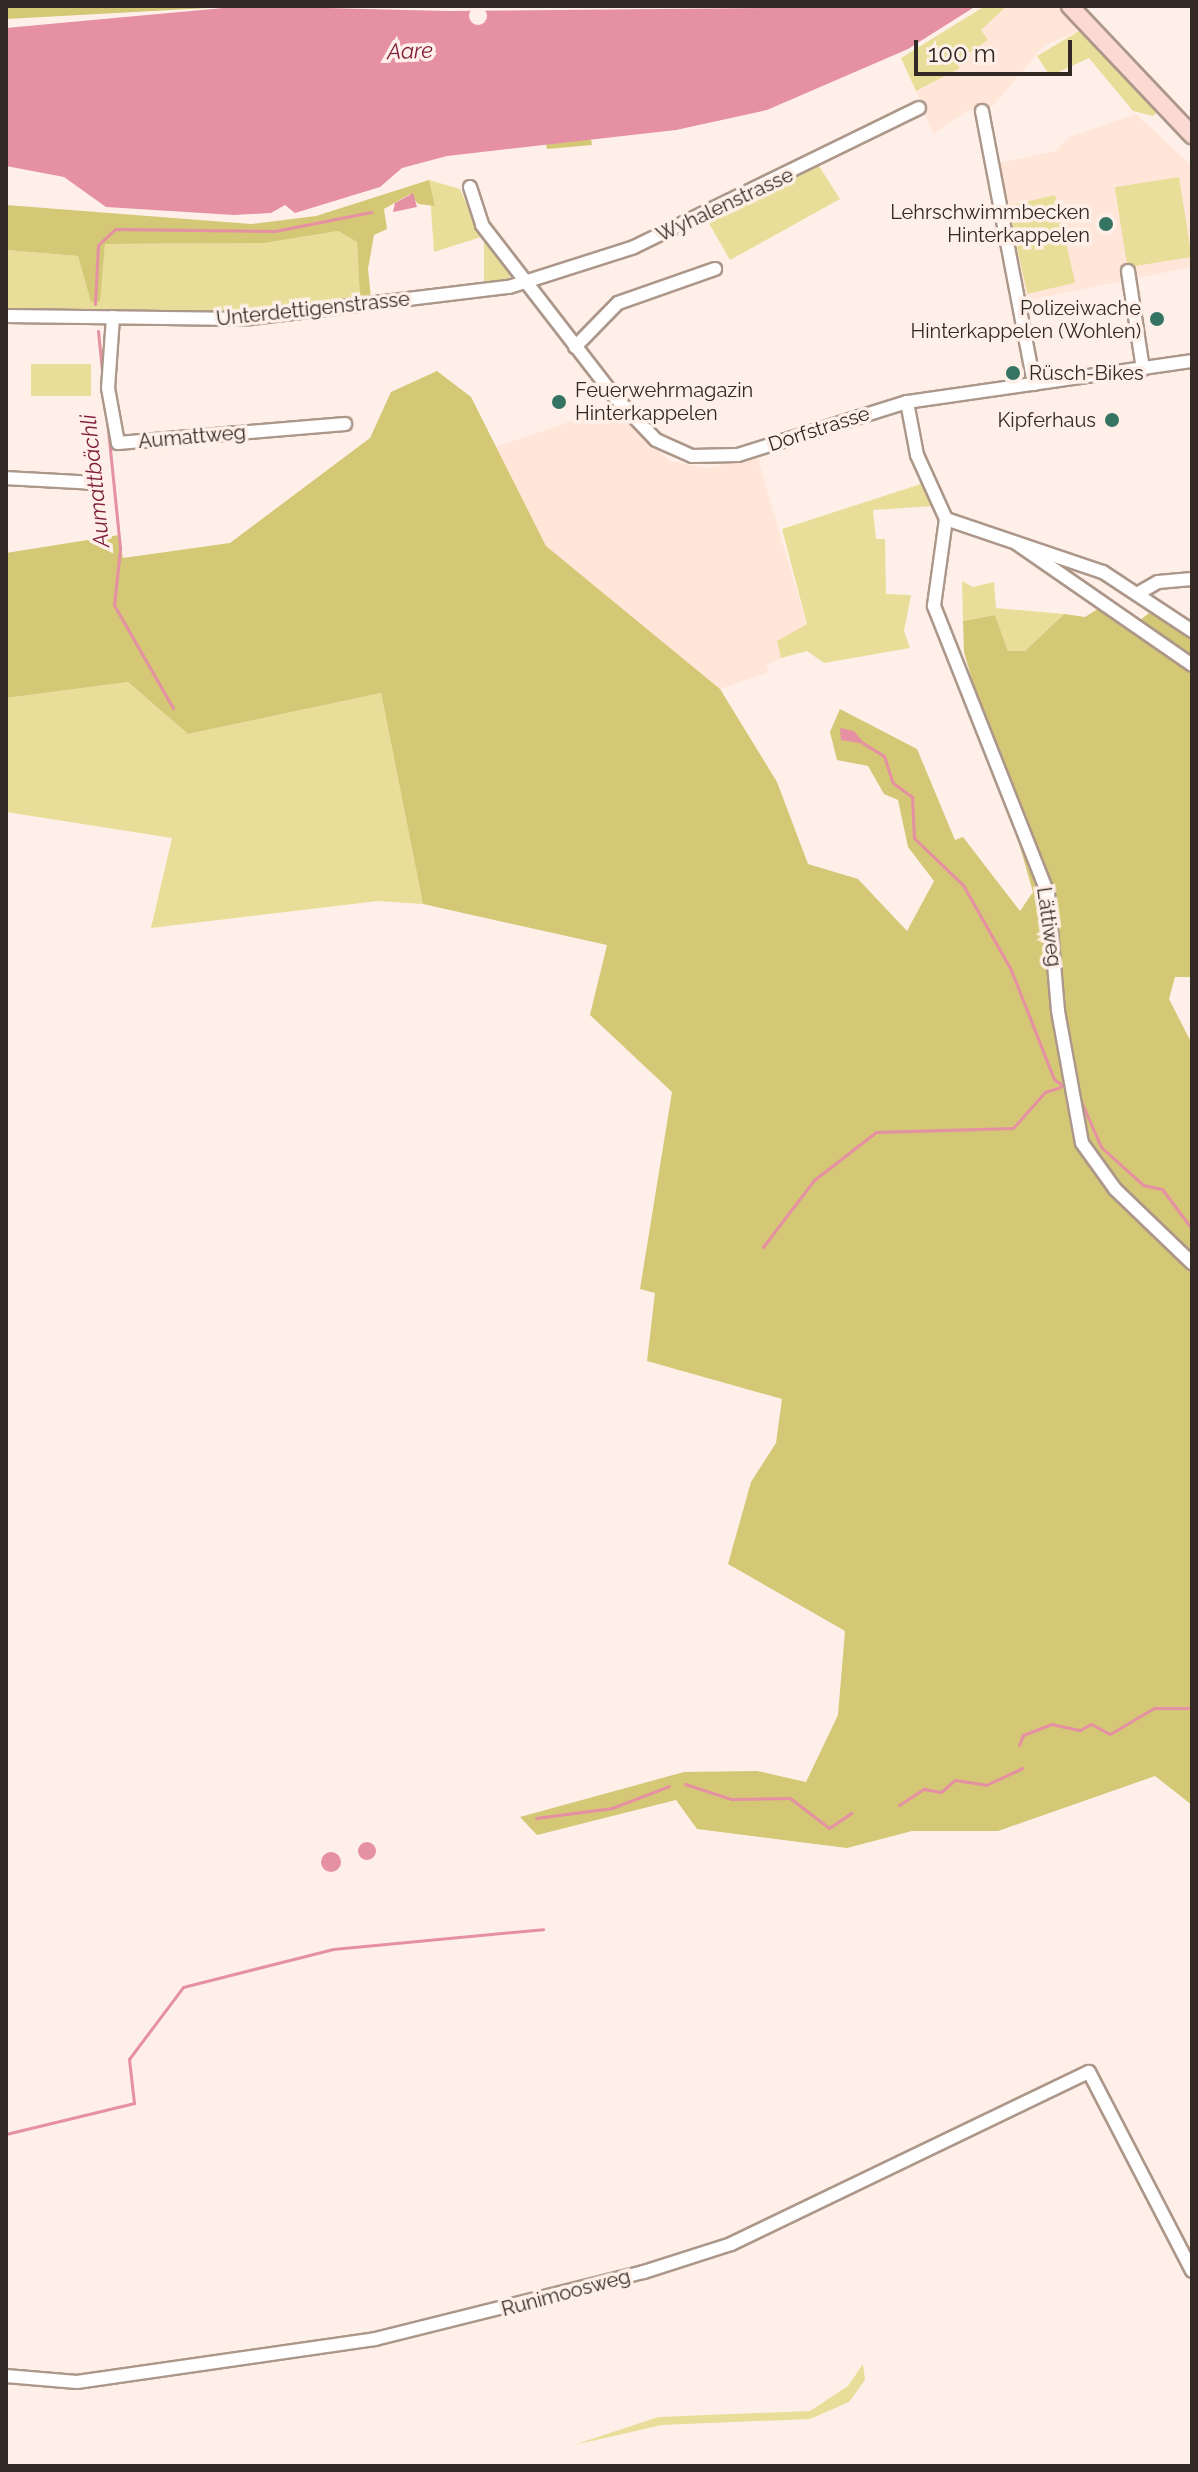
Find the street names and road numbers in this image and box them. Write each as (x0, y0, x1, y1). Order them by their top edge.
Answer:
street label: Wyhalenstrasse (653, 163, 797, 247)
street label: Unterdettigenstrasse (215, 287, 411, 331)
street label: Dorfstrasse (765, 401, 873, 457)
street label: Aumattweg (137, 420, 247, 454)
street label: Lättiweg (1032, 886, 1066, 968)
street label: Runimoosweg (499, 2264, 633, 2322)

